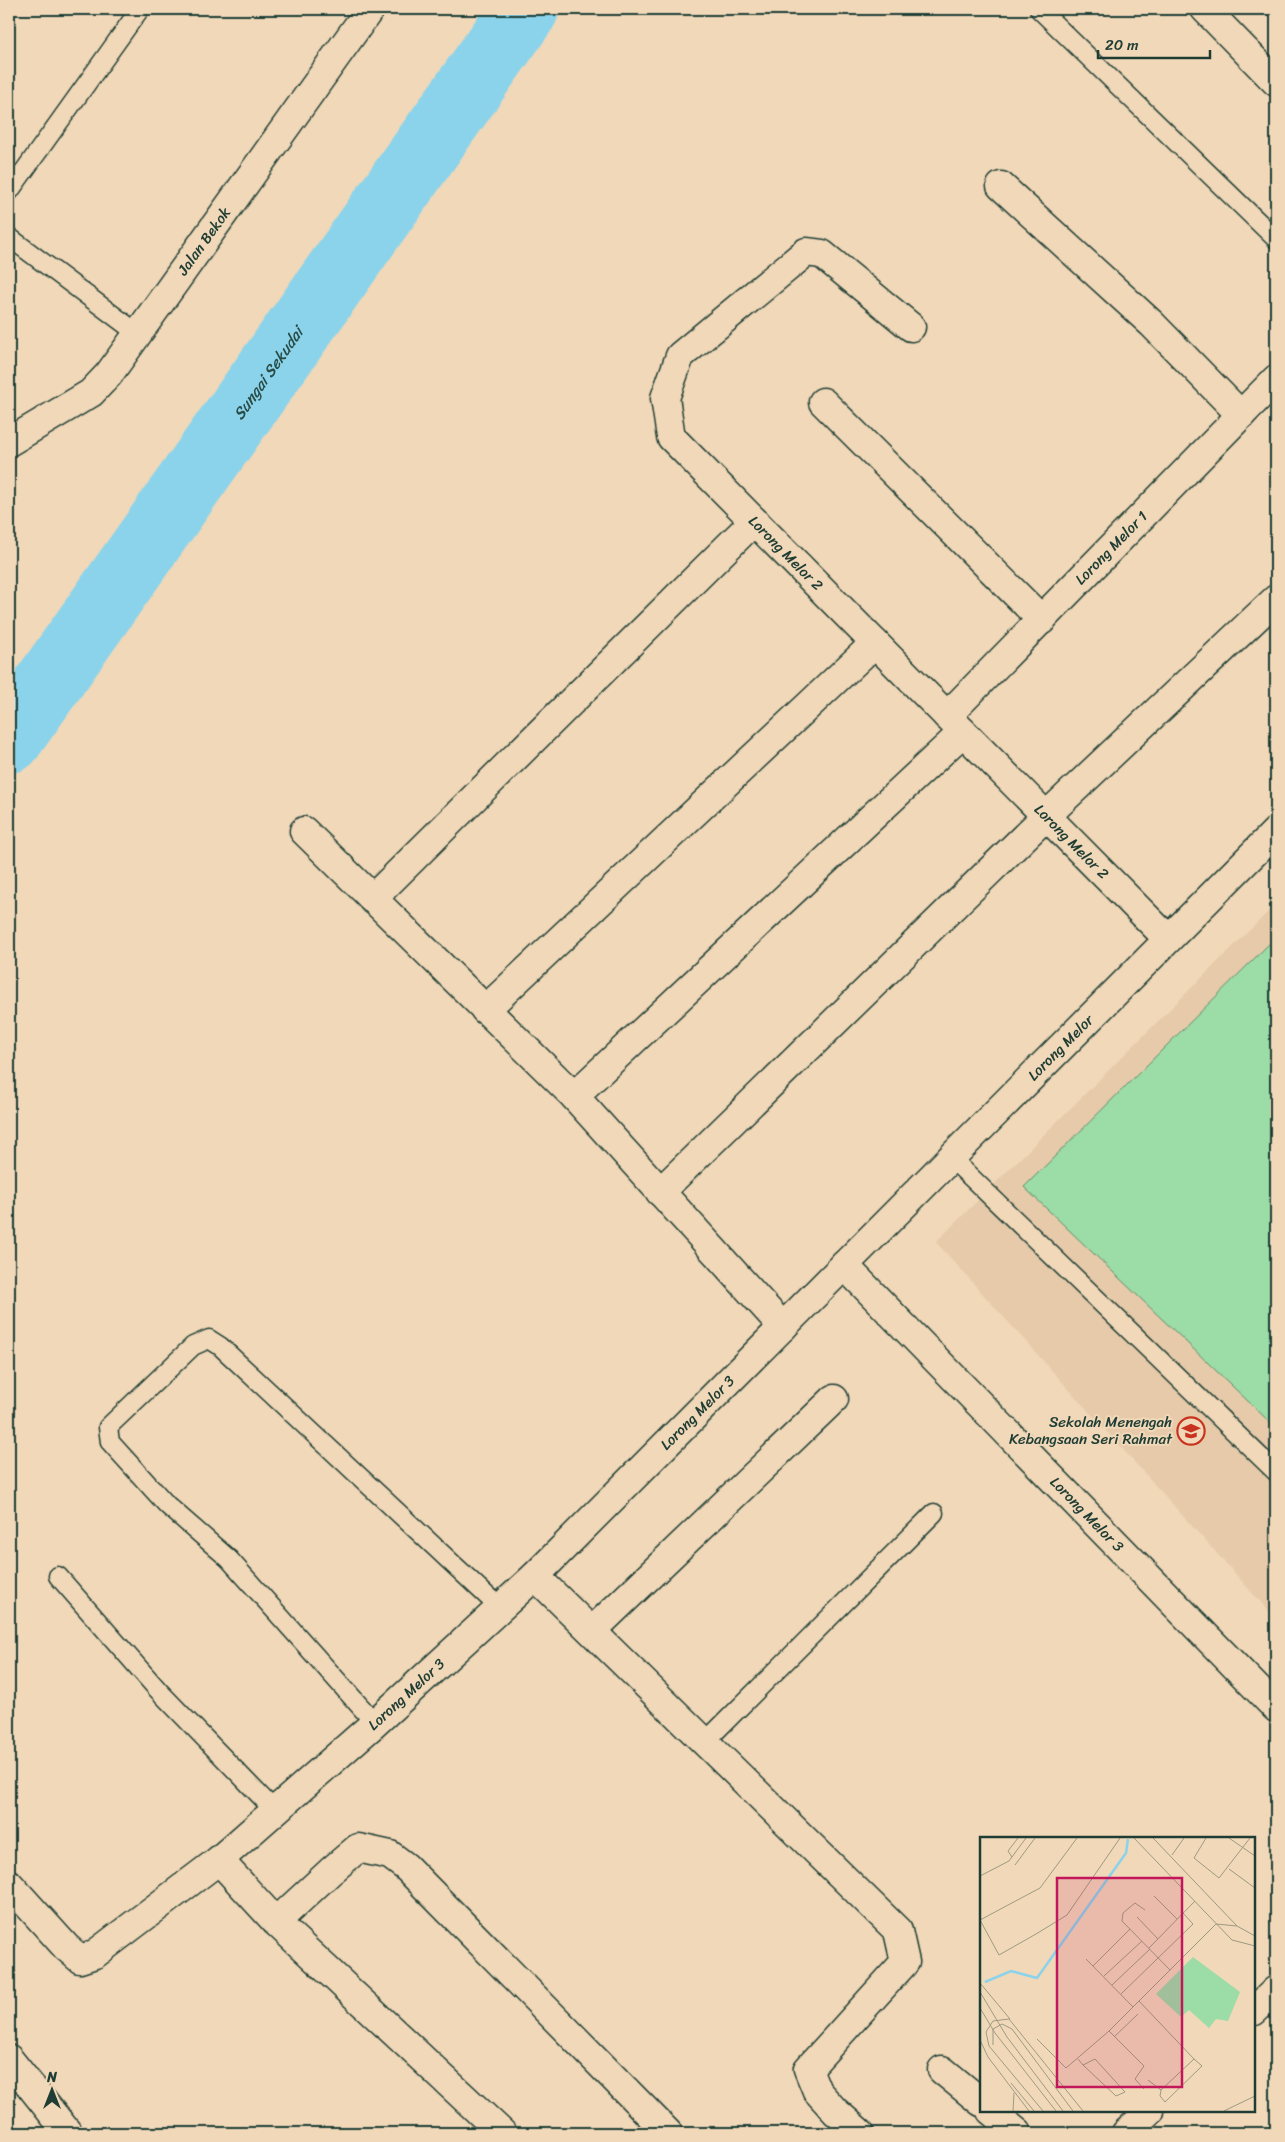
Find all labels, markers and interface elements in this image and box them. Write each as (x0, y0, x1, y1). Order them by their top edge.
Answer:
scale bar (1098, 28, 1210, 60)
text: 20 m (1105, 32, 1139, 58)
street label: Jalan Bekok (170, 201, 238, 282)
water label: Sungai Sekudai (224, 318, 313, 426)
street label: Lorong Melor 1 (1068, 504, 1154, 591)
street label: Lorong Melor 2 (742, 509, 830, 597)
street label: Lorong Melor 2 (1028, 798, 1116, 886)
street label: Lorong Melor (1021, 1008, 1101, 1087)
street label: Lorong Melor 3 (654, 1369, 741, 1456)
place label: Sekolah Menengah Kebangsaan Seri Rahmat (1009, 1409, 1173, 1452)
school or university icon: Sekolah Menengah Kebangsaan Seri Rahmat (1176, 1416, 1206, 1446)
street label: Lorong Melor 3 (1044, 1470, 1130, 1558)
street label: Lorong Melor 3 (362, 1652, 451, 1737)
inset map (980, 1837, 1255, 2112)
north arrow (28, 2064, 78, 2114)
text: N (46, 2065, 57, 2090)

